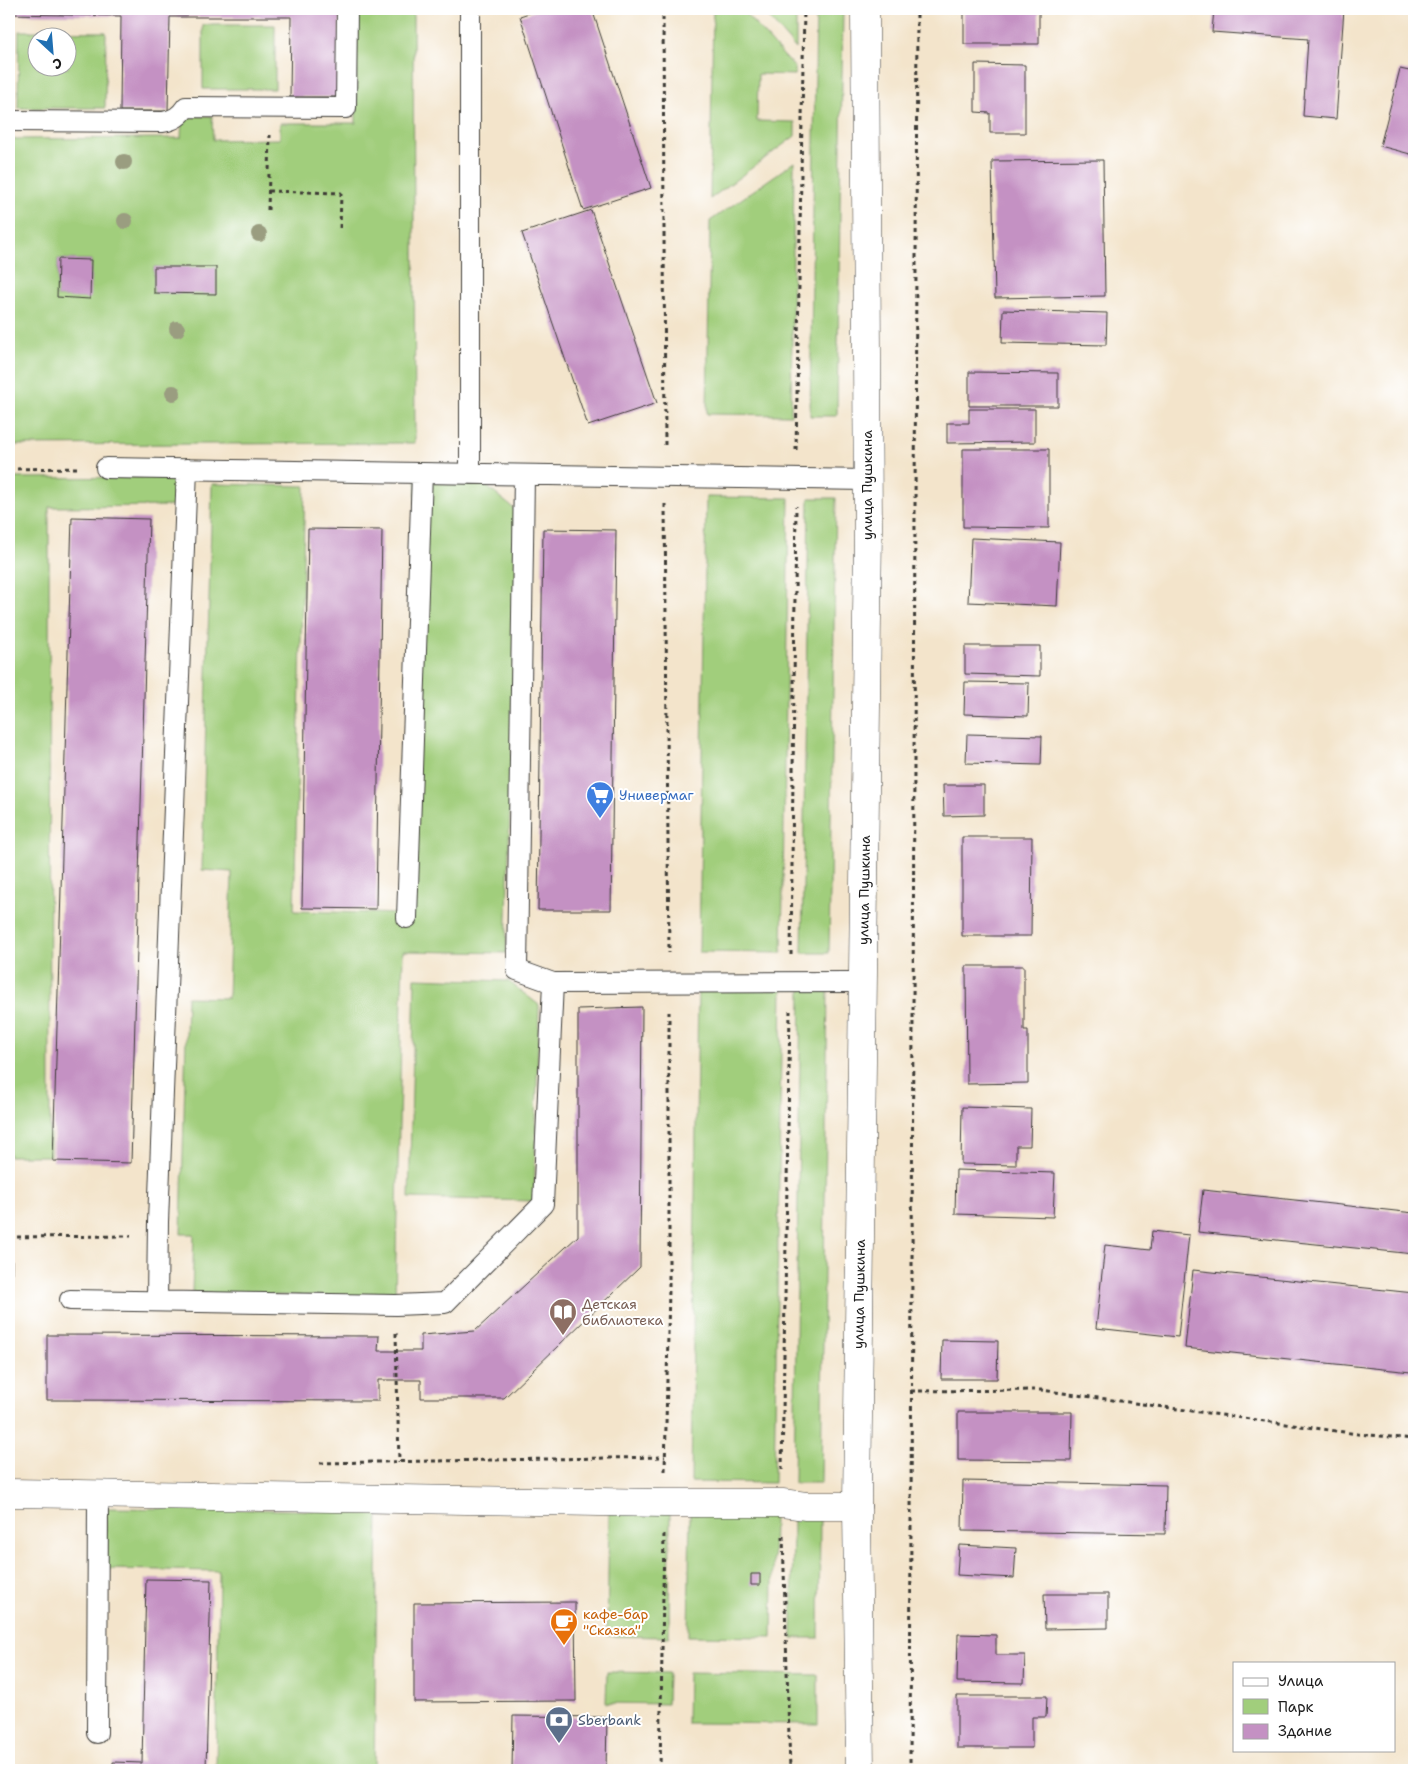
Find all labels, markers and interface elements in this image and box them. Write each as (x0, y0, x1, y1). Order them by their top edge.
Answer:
north arrow (28, 28, 78, 78)
text: С (50, 54, 66, 74)
street label: улица Пушкина (858, 430, 876, 540)
supermarket icon: Универмаг (585, 780, 615, 819)
place label: Универмаг (619, 786, 694, 804)
street label: улица Пушкина (854, 835, 874, 945)
street label: улица Пушкина (849, 1239, 869, 1349)
place label: Детская библиотека (582, 1295, 663, 1329)
library icon: Детская библиотека (548, 1297, 578, 1336)
place label: кафе-бар "Сказка" (583, 1605, 648, 1639)
cafe icon: кафе-бар "Сказка" (549, 1607, 579, 1646)
legend (1233, 1662, 1396, 1752)
text: Улица (1278, 1671, 1324, 1691)
text: Парк (1278, 1697, 1314, 1717)
bank icon: Sberbank (544, 1705, 574, 1744)
place label: Sberbank (578, 1711, 641, 1729)
text: Здание (1278, 1721, 1332, 1741)

